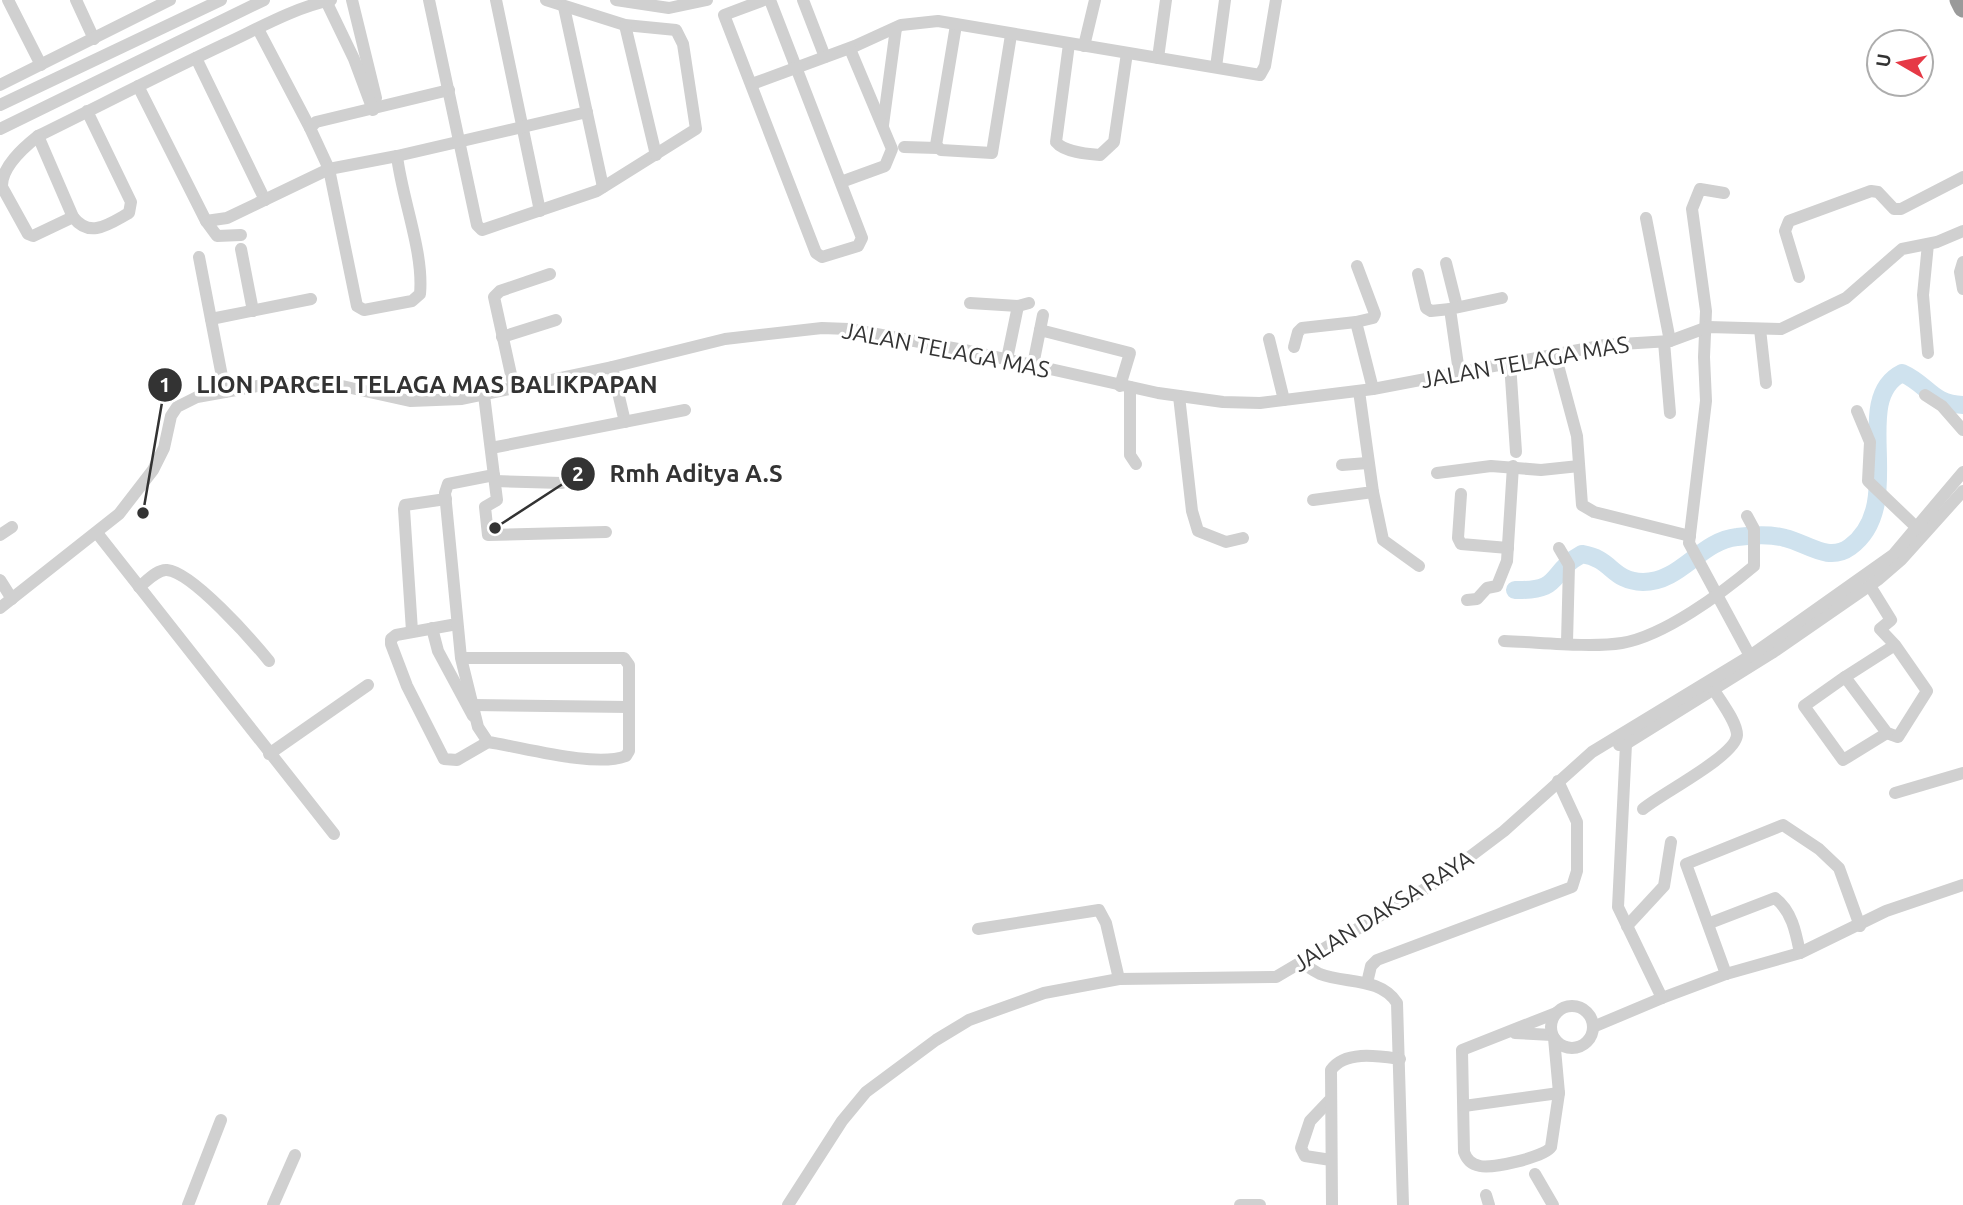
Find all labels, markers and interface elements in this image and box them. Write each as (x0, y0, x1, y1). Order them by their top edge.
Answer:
north arrow (1865, 28, 1935, 98)
text: U (1871, 52, 1895, 69)
street label: JALAN TELAGA MAS (840, 317, 1052, 382)
street label: JALAN TELAGA MAS (1419, 331, 1631, 392)
callout: LION PARCEL TELAGA MAS BALIKPAPAN (148, 362, 672, 407)
text: LION PARCEL TELAGA MAS BALIKPAPAN (196, 371, 658, 398)
text: 1 (159, 372, 171, 396)
callout: Rmh Aditya A.S (561, 451, 797, 496)
text: Rmh Aditya A.S (609, 460, 783, 487)
text: 2 (572, 461, 584, 485)
street label: JALAN DAKSA RAYA (1288, 845, 1477, 976)

